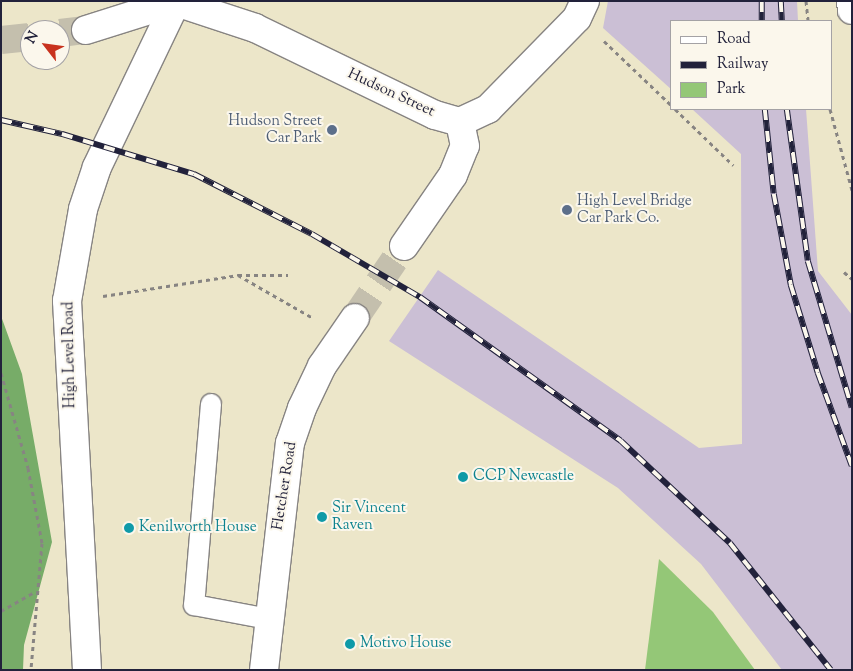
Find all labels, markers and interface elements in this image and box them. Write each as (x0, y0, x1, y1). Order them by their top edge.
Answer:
north arrow (20, 20, 70, 70)
legend (670, 20, 833, 110)
text: N (21, 28, 44, 48)
text: Road (717, 29, 751, 50)
text: Railway (717, 54, 768, 75)
street label: Hudson Street (345, 65, 437, 121)
text: Park (717, 79, 746, 100)
place label: Hudson Street Car Park (228, 112, 322, 147)
marker: Hudson Street Car Park (326, 124, 338, 136)
place label: High Level Bridge Car Park Co. (577, 192, 692, 227)
marker: High Level Bridge Car Park Co. (561, 204, 573, 216)
street label: High Level Road (60, 302, 80, 408)
street label: Fletcher Road (269, 441, 301, 531)
place label: CCP Newcastle (473, 468, 574, 486)
marker: CCP Newcastle (457, 471, 469, 483)
place label: Sir Vincent Raven (332, 499, 406, 534)
marker: Sir Vincent Raven (316, 511, 328, 523)
place label: Kenilworth House (139, 519, 257, 537)
marker: Kenilworth House (123, 522, 135, 534)
place label: Motivo House (360, 635, 451, 653)
marker: Motivo House (344, 638, 356, 650)

